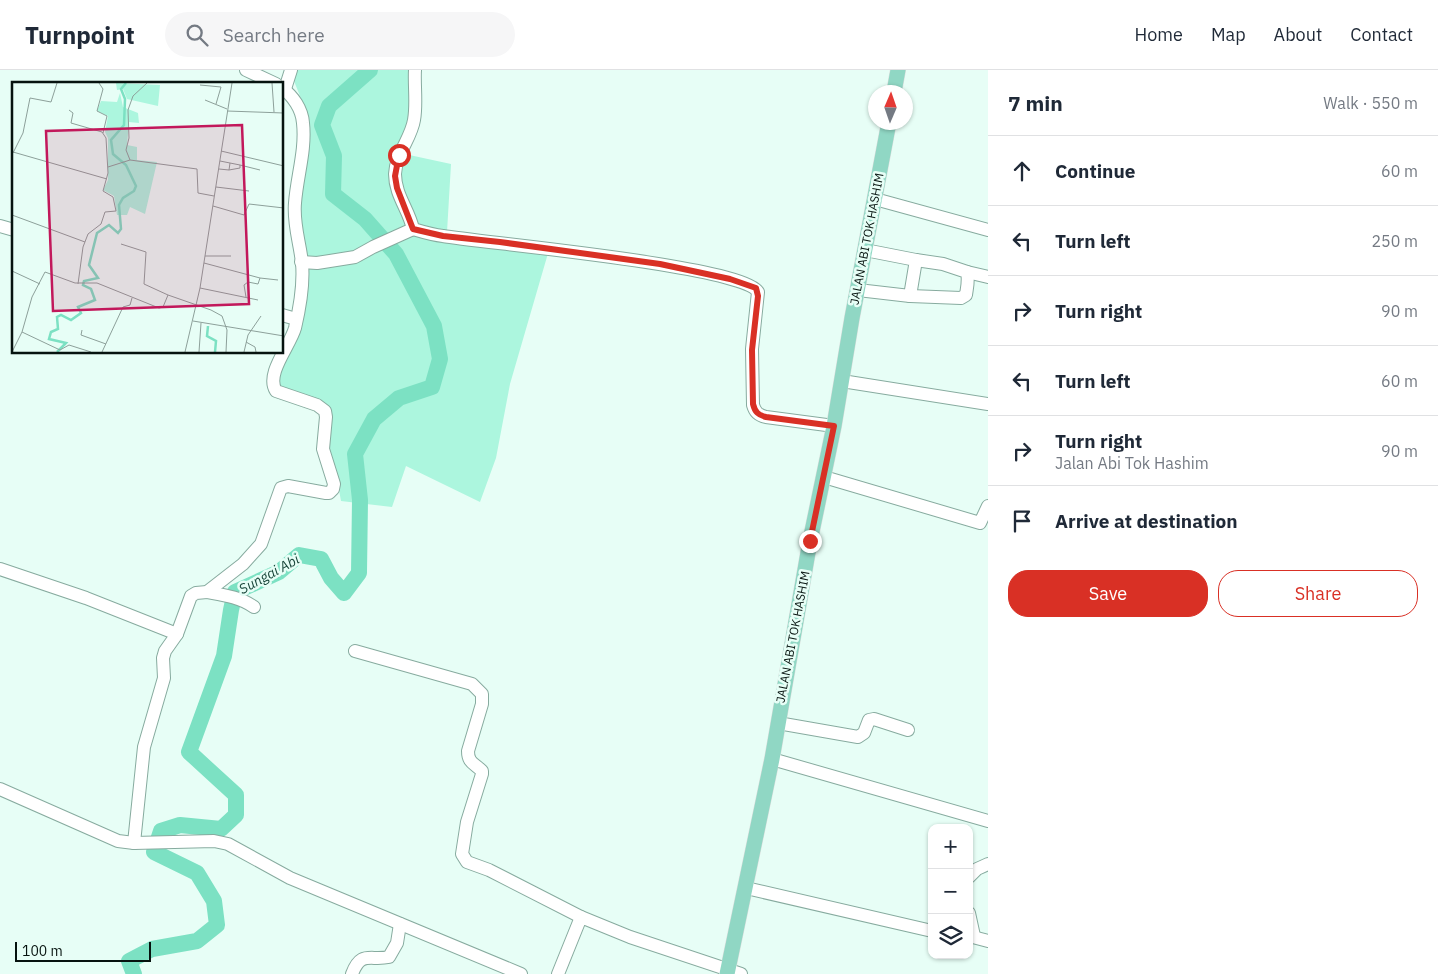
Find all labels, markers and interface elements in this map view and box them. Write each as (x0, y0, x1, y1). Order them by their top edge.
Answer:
search box (165, 12, 515, 57)
text: Turnpoint (25, 19, 135, 51)
icon: search (183, 21, 211, 49)
text: Search here (223, 23, 325, 47)
text: Home (1135, 23, 1183, 46)
text: Map (1211, 23, 1246, 46)
text: About (1274, 23, 1322, 46)
text: Contact (1350, 23, 1413, 46)
inset map (12, 82, 284, 354)
north arrow (868, 85, 913, 130)
text: 7 min (1008, 89, 1063, 117)
text: Walk · 550 m (1323, 93, 1418, 113)
route start (388, 144, 411, 167)
icon: ahead (1008, 157, 1036, 185)
text: Continue (1055, 159, 1135, 183)
text: 60 m (1381, 161, 1418, 181)
street label: JALAN ABI TOK HASHIM (846, 172, 887, 306)
icon: left (1008, 227, 1036, 255)
text: Turn left (1055, 229, 1131, 253)
text: 250 m (1371, 231, 1418, 251)
icon: right (1008, 297, 1036, 325)
text: Turn right (1055, 299, 1142, 323)
text: 90 m (1381, 301, 1418, 321)
icon: left (1008, 367, 1036, 395)
text: Turn left (1055, 369, 1131, 393)
text: 60 m (1381, 371, 1418, 391)
text: Turn right (1055, 429, 1142, 453)
icon: right (1008, 437, 1036, 465)
text: 90 m (1381, 441, 1418, 461)
text: Jalan Abi Tok Hashim (1055, 453, 1209, 473)
icon: arrive (1008, 507, 1036, 535)
text: Arrive at destination (1055, 509, 1238, 533)
route end (799, 530, 822, 553)
water label: Sungai Abi (236, 550, 303, 598)
street label: JALAN ABI TOK HASHIM (772, 570, 813, 704)
button: Save (1008, 570, 1208, 617)
button: Share (1218, 570, 1418, 617)
map controls (928, 824, 973, 959)
button: + (928, 824, 973, 869)
button: − (928, 869, 973, 914)
button: layers (928, 914, 973, 959)
scale bar (15, 939, 151, 962)
text: 100 m (22, 942, 63, 960)

